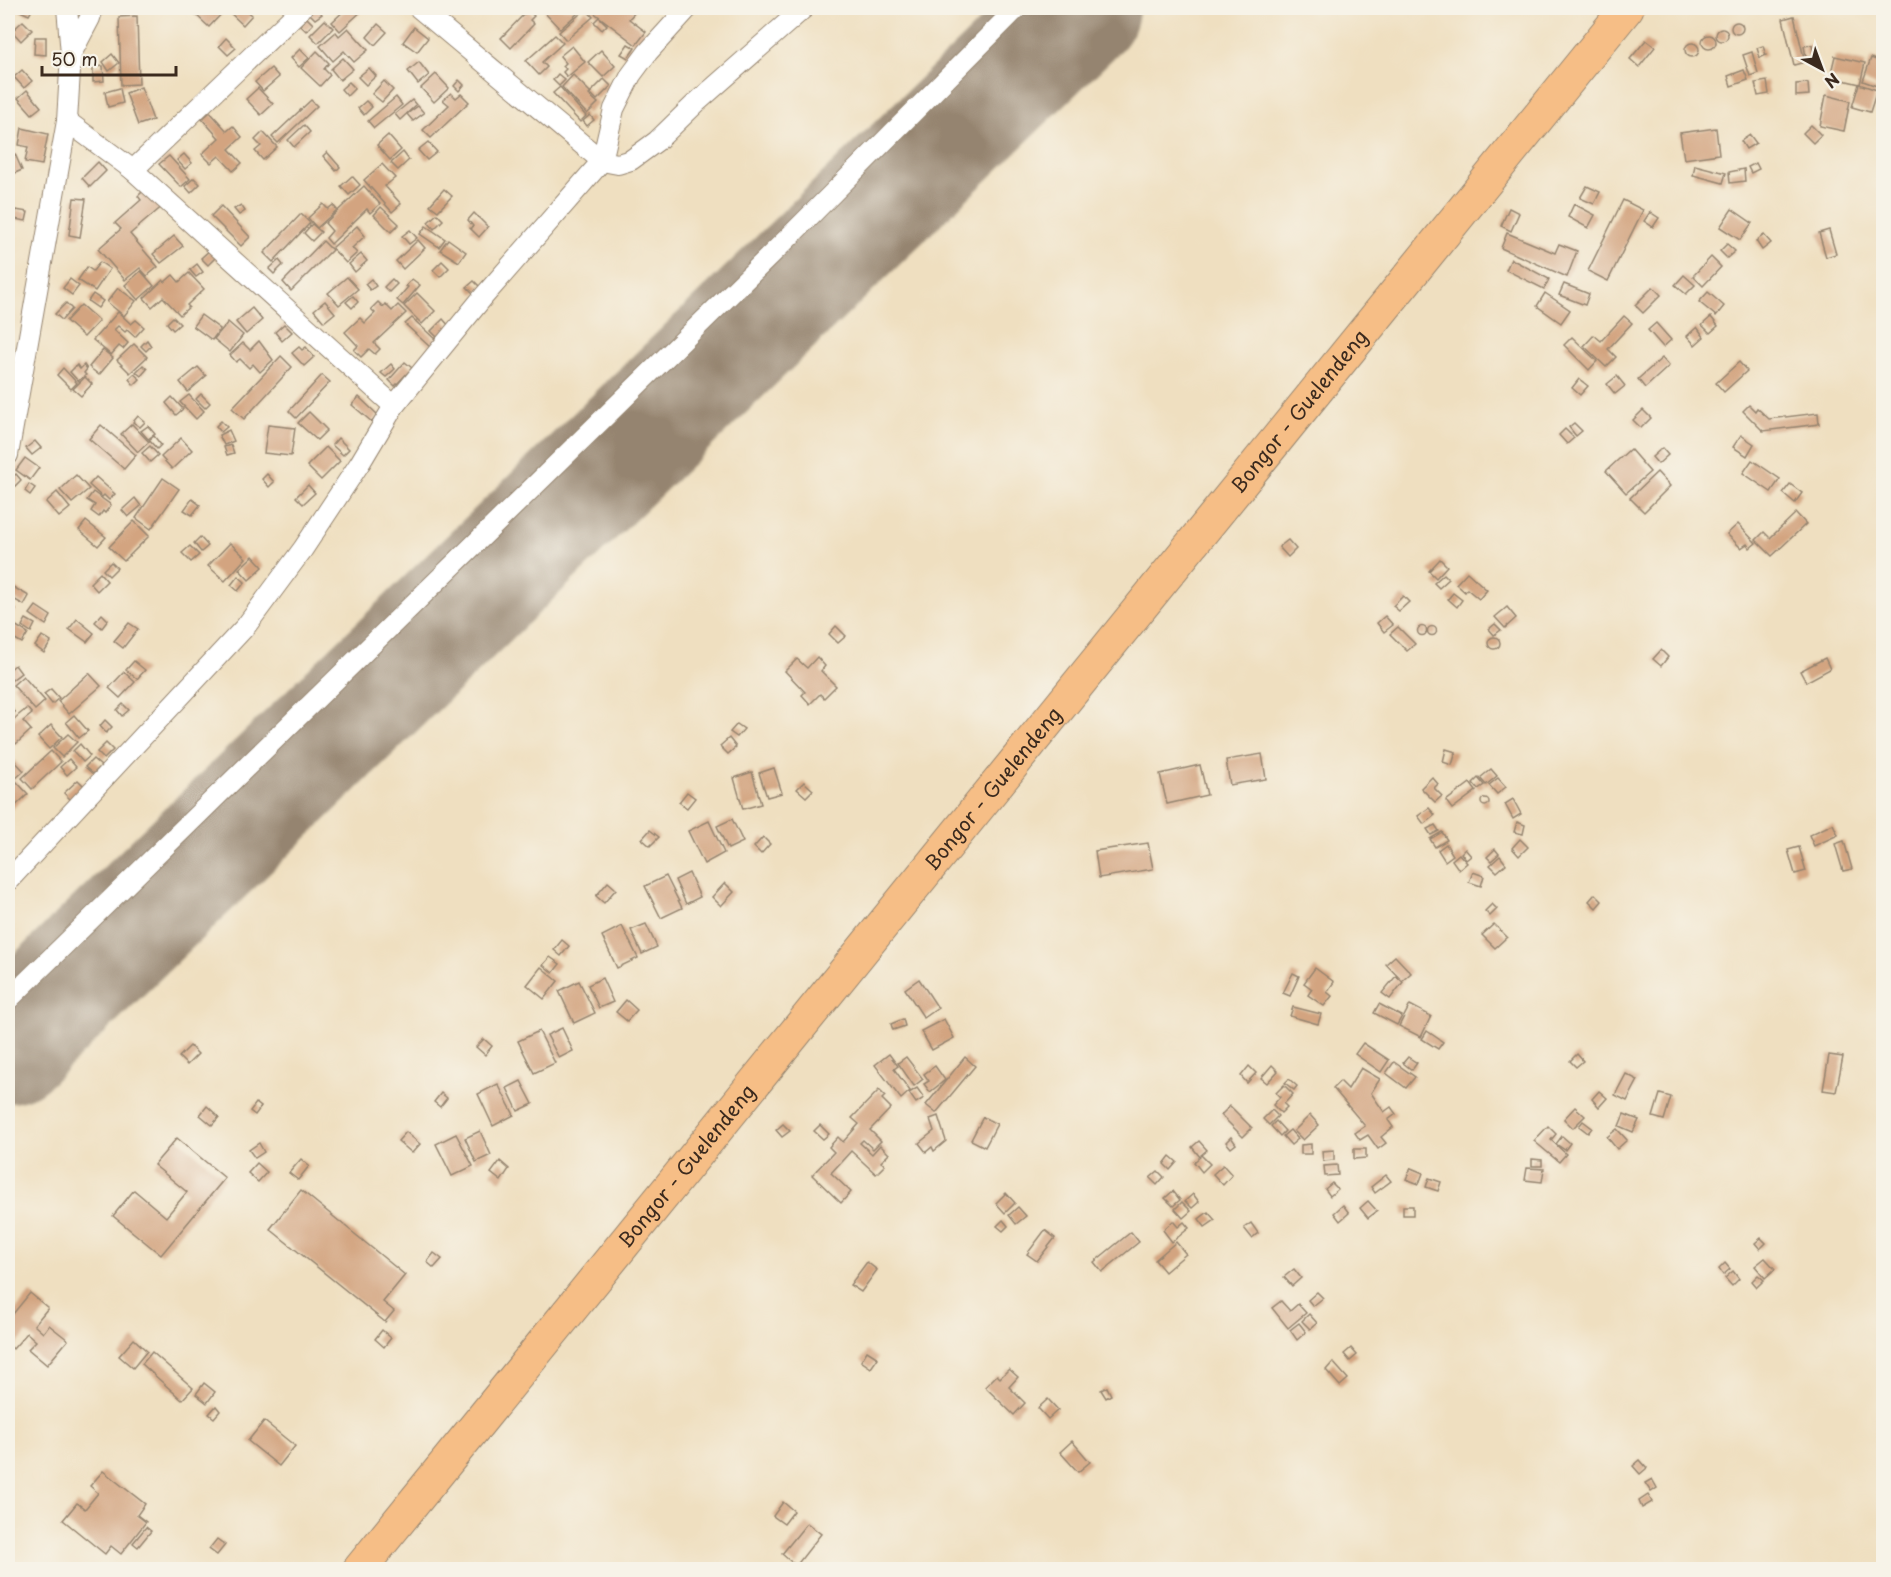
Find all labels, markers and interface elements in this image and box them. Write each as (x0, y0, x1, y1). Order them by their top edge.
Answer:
scale bar (42, 39, 176, 77)
north arrow (1792, 39, 1852, 99)
text: 50 m (51, 45, 98, 72)
text: N (1820, 68, 1845, 94)
street label: Bongor - Guelendeng (1223, 323, 1374, 499)
street label: Bongor - Guelendeng (917, 700, 1068, 877)
street label: Bongor - Guelendeng (610, 1077, 762, 1254)

